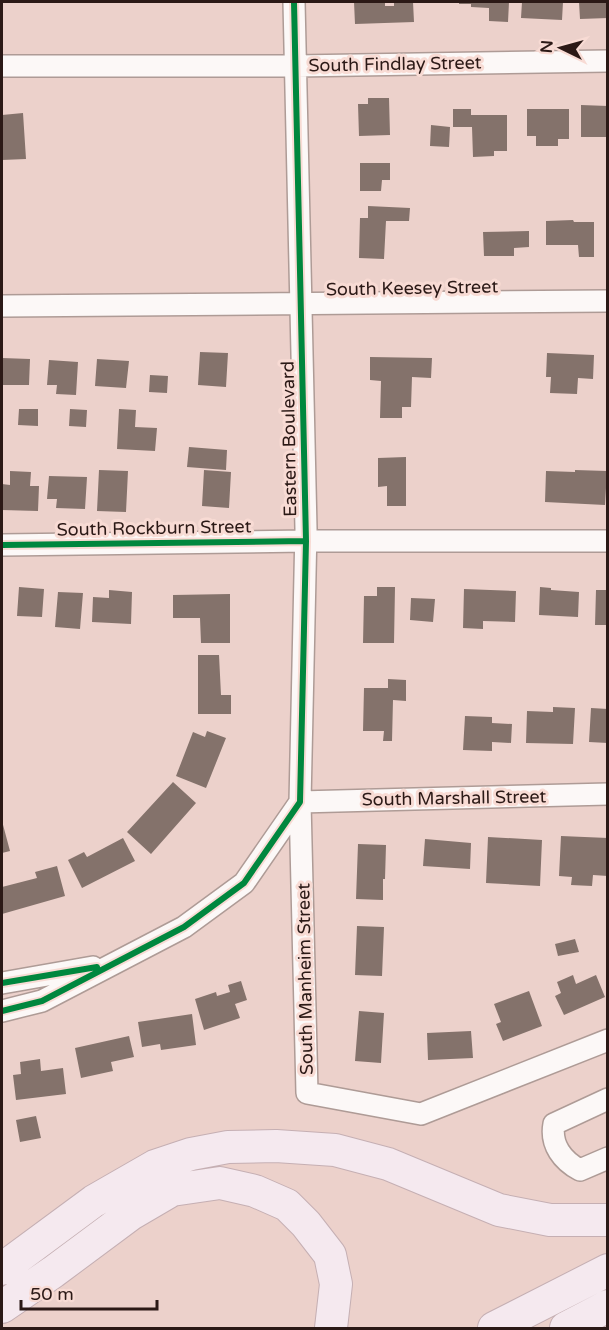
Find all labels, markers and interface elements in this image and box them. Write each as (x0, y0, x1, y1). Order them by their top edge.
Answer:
north arrow (531, 18, 591, 78)
text: N (537, 40, 558, 54)
street label: South Findlay Street (308, 51, 482, 77)
street label: South Keesey Street (326, 275, 499, 301)
street label: Eastern Boulevard (277, 361, 301, 517)
street label: South Rockburn Street (56, 515, 252, 541)
street label: South Marshall Street (361, 785, 547, 811)
street label: South Manheim Street (292, 883, 318, 1075)
scale bar (21, 1273, 158, 1311)
text: 50 m (30, 1283, 74, 1305)

